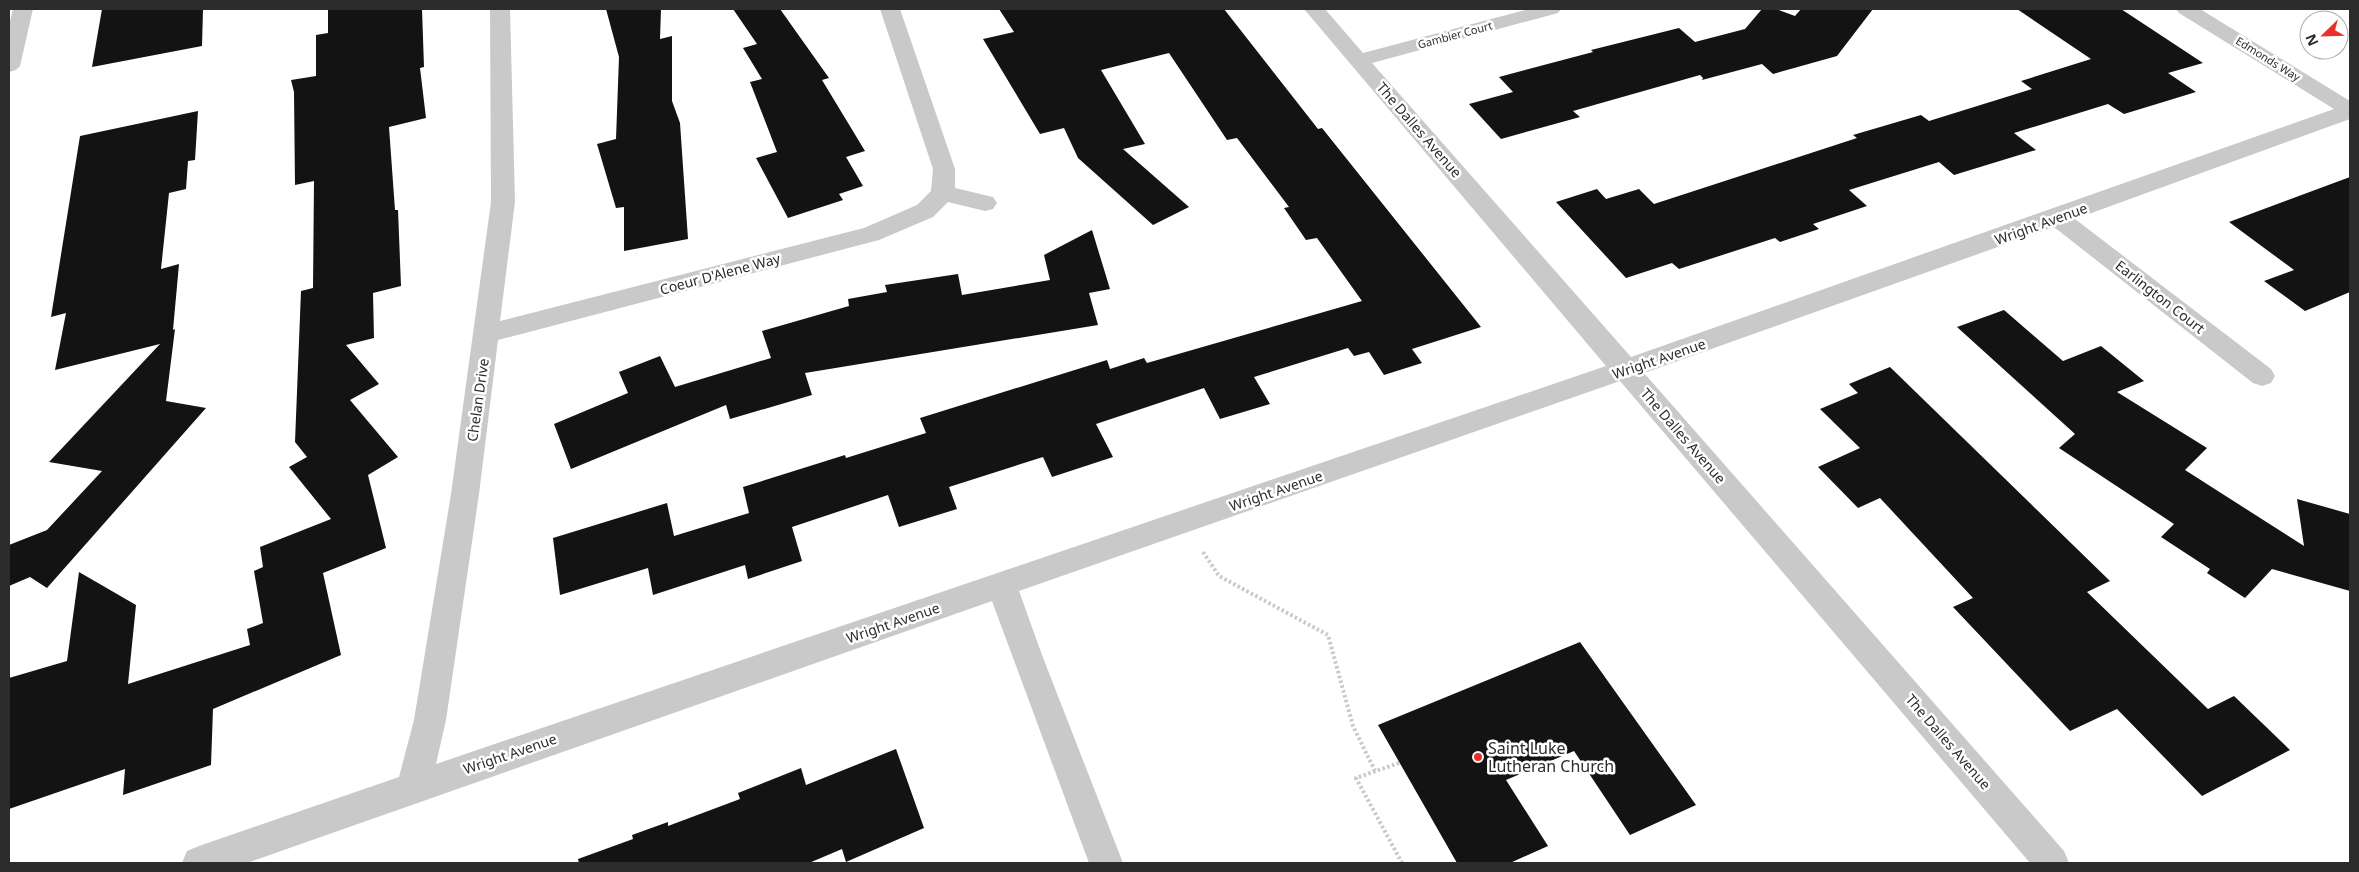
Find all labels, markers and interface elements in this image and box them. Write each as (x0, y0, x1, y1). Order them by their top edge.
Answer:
north arrow (2299, 10, 2349, 60)
street label: Gambier Court (1416, 17, 1494, 52)
text: N (2301, 31, 2323, 49)
street label: Edmonds Way (2233, 33, 2304, 85)
street label: The Dalles Avenue (1373, 78, 1466, 182)
street label: Wright Avenue (1992, 198, 2090, 249)
street label: Coeur D'Alene Way (657, 248, 783, 299)
street label: Earlington Court (2112, 256, 2209, 338)
street label: Wright Avenue (1610, 334, 1708, 383)
street label: Chelan Drive (462, 357, 493, 443)
street label: The Dalles Avenue (1637, 384, 1730, 488)
street label: Wright Avenue (1227, 466, 1325, 515)
street label: Wright Avenue (844, 598, 942, 647)
street label: The Dalles Avenue (1902, 690, 1995, 794)
street label: Wright Avenue (461, 729, 559, 778)
place label: Saint Luke Lutheran Church (1488, 737, 1614, 777)
marker: Saint Luke Lutheran Church (1472, 751, 1484, 763)

